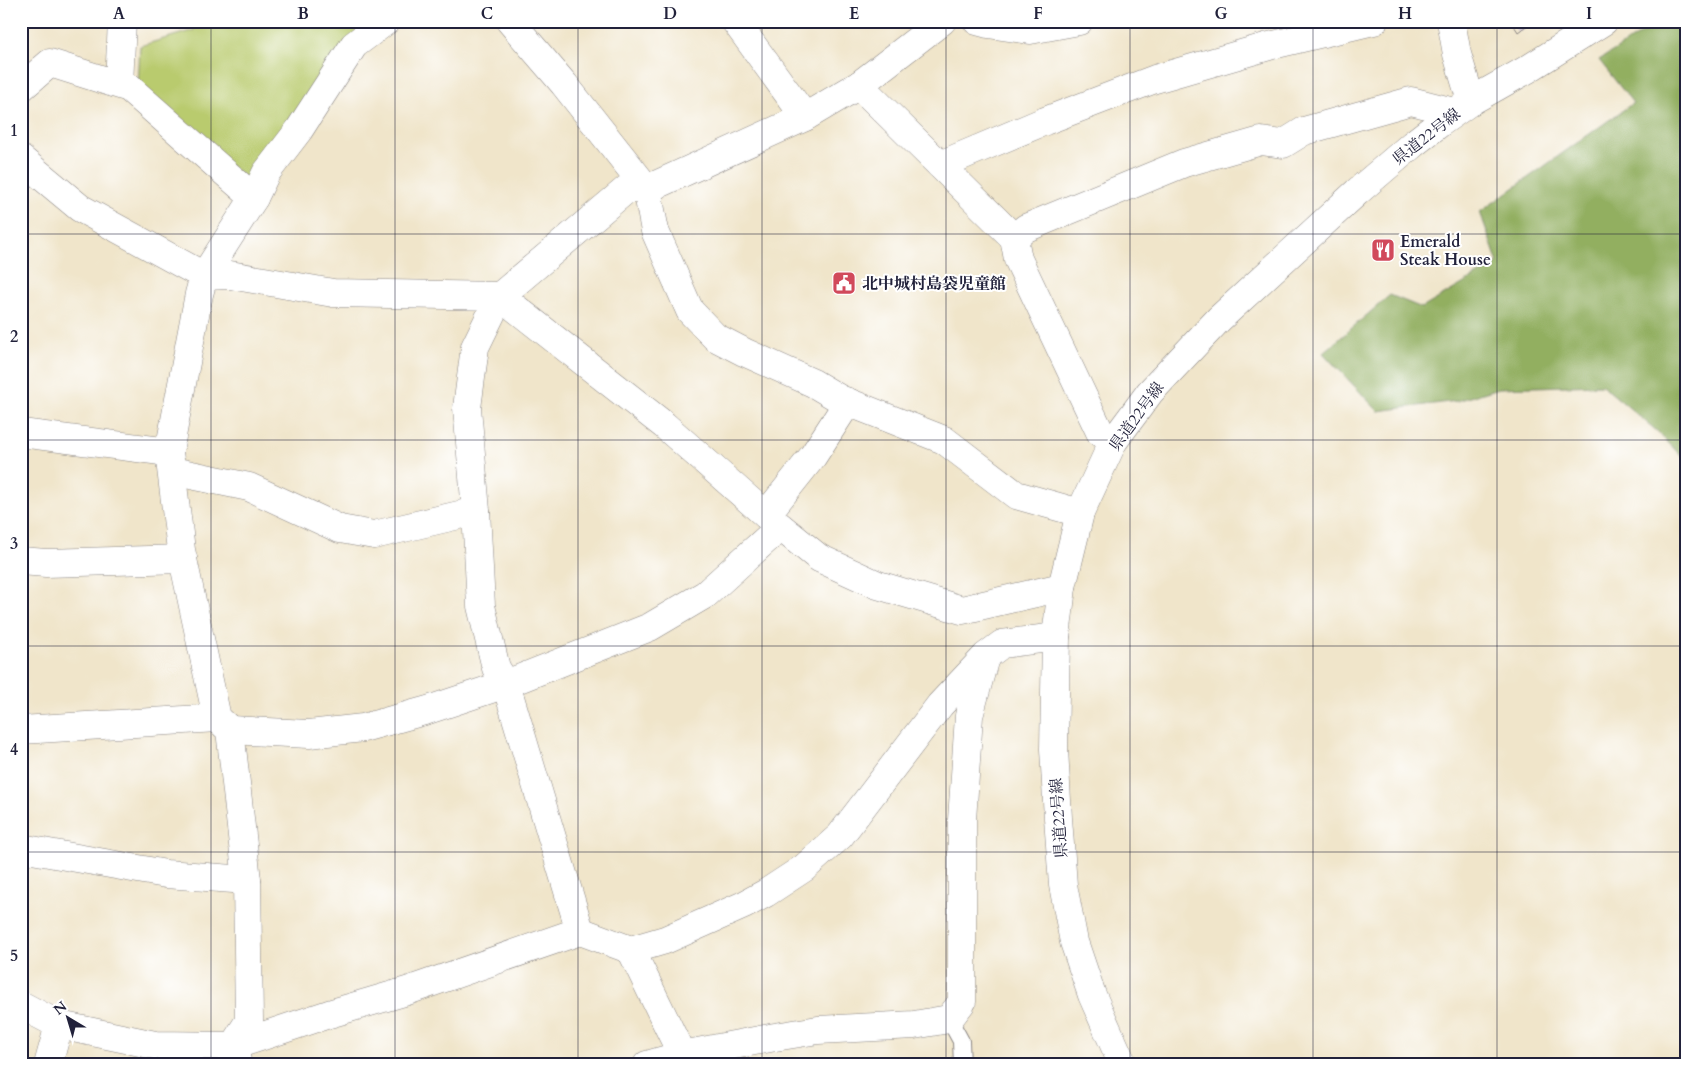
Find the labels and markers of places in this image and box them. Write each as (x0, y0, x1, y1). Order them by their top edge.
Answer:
place label: Emerald Steak House (1400, 231, 1491, 271)
restaurant icon: Emerald Steak House (1370, 237, 1396, 263)
public building icon: 北中城村島袋児童館 (831, 270, 857, 296)
place label: 北中城村島袋児童館 (862, 273, 1006, 295)

